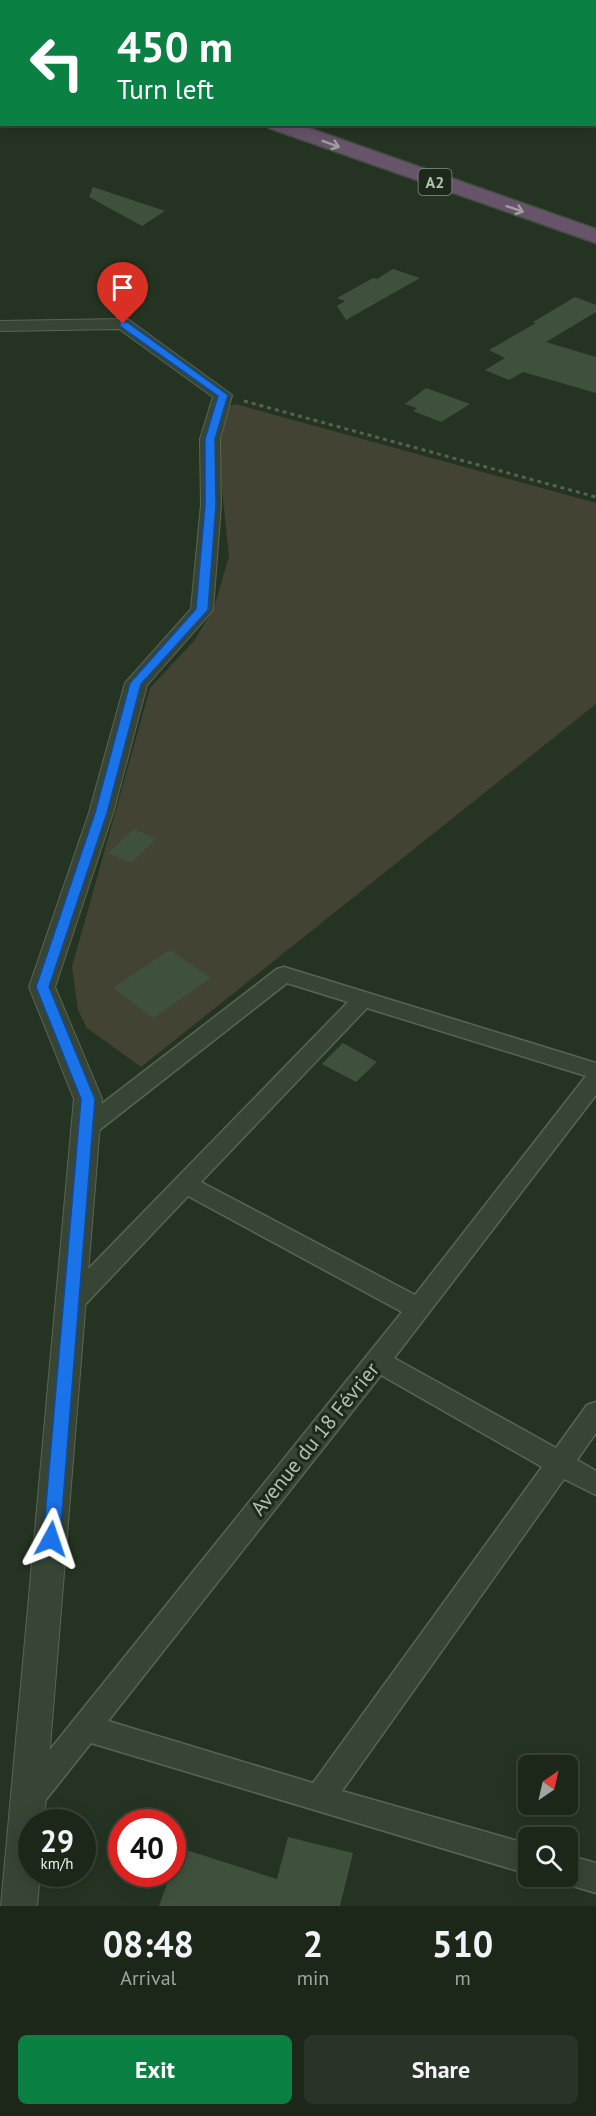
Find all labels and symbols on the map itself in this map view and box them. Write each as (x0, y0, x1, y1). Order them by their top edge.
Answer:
one-way arrow (321, 140, 340, 151)
road number: A2 (418, 169, 452, 195)
one-way arrow (505, 205, 524, 216)
pin (97, 262, 148, 324)
street label: Avenue du 18 Février (244, 1356, 385, 1521)
position arrow (19, 1507, 83, 1571)
north arrow (518, 1755, 578, 1815)
speed limit sign: 40 (108, 1809, 186, 1887)

